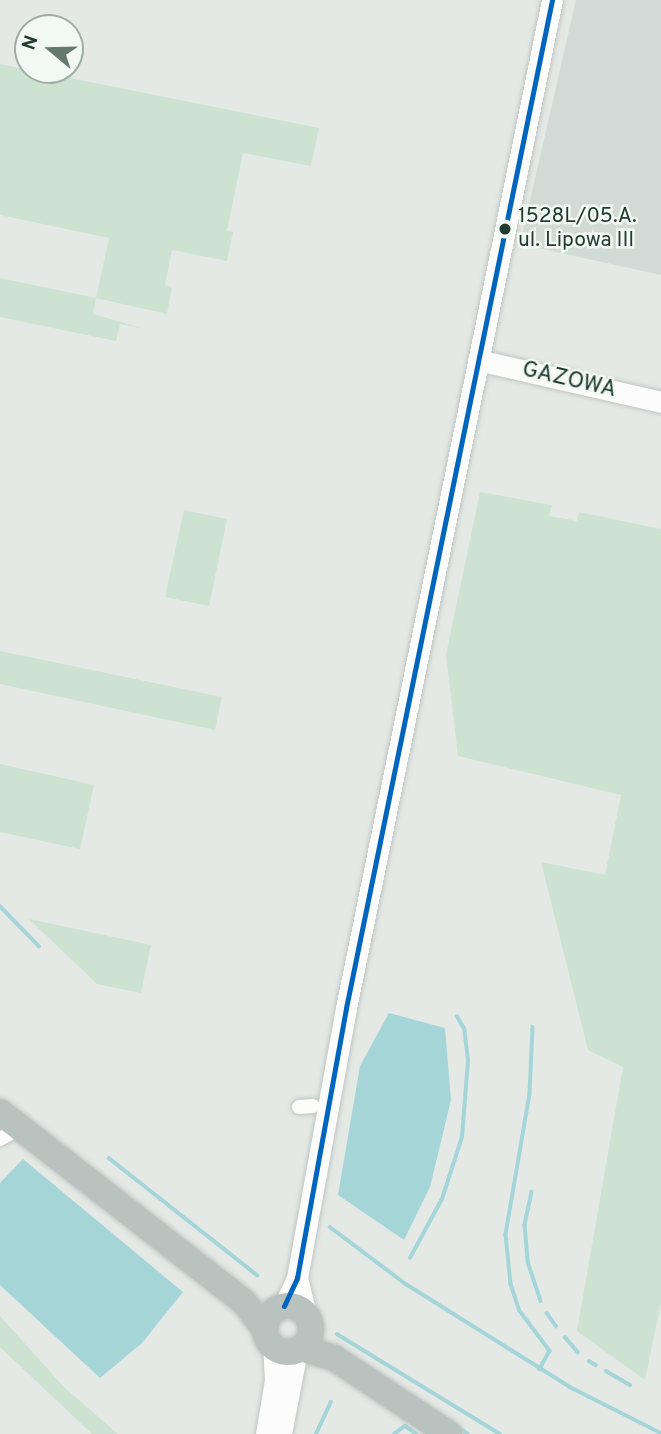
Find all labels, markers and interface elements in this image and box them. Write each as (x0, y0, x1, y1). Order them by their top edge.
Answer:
north arrow (14, 14, 84, 84)
text: N (17, 32, 45, 53)
place label: 1528L/05.A. ul. Lipowa III (518, 204, 637, 254)
marker: 1528L/05.A. ul. Lipowa III (498, 222, 512, 236)
street label: GAZOWA (519, 357, 619, 405)

